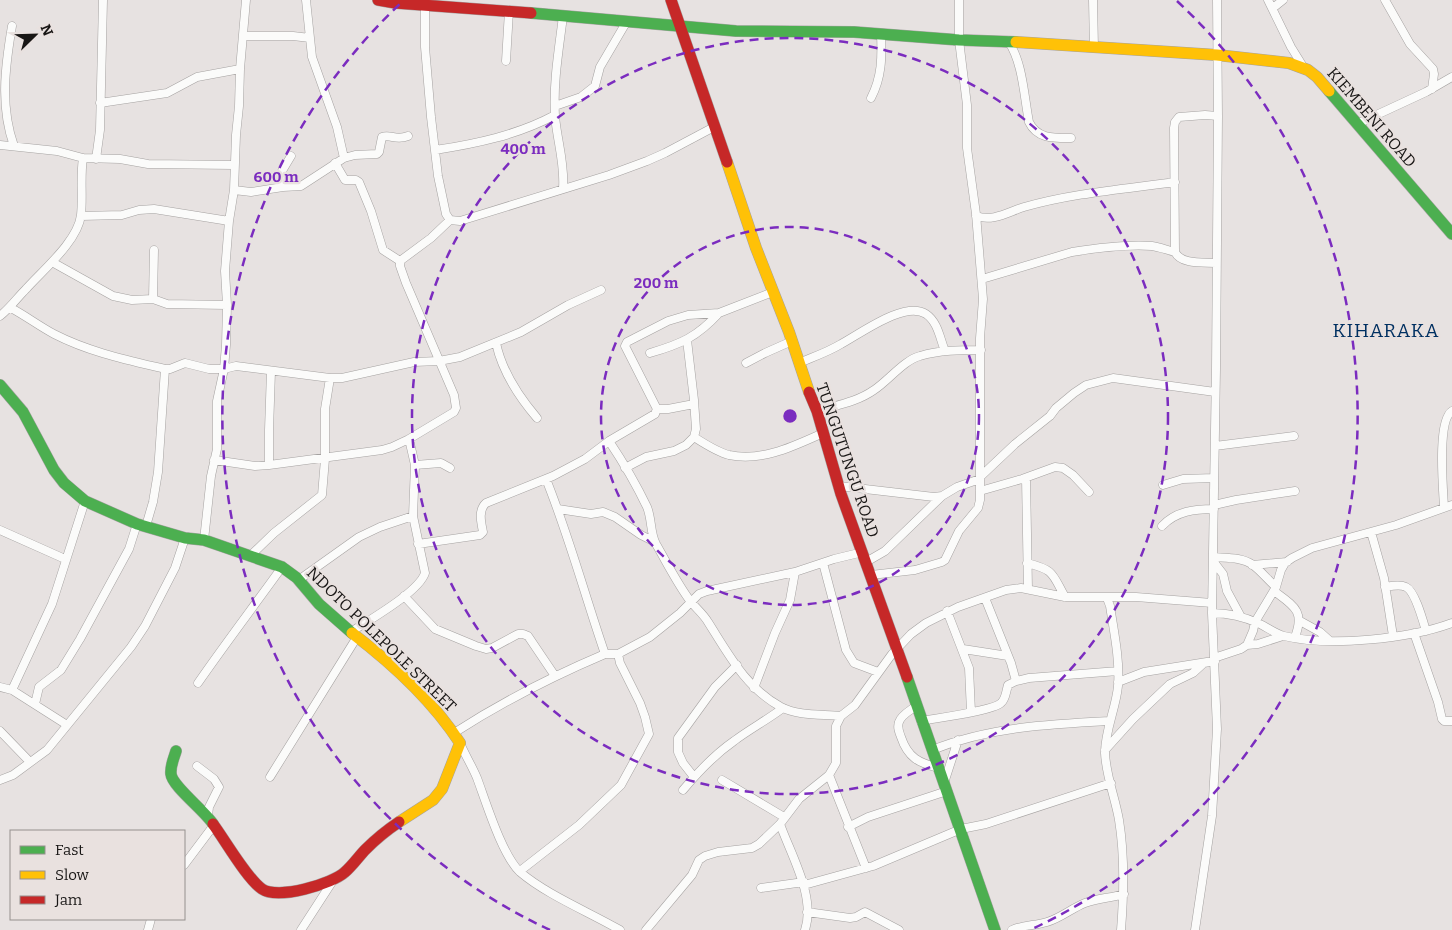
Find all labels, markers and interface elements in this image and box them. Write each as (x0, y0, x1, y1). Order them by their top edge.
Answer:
north arrow (10, 10, 60, 60)
text: N (37, 22, 57, 39)
street label: KIEMBENI ROAD (1323, 64, 1420, 171)
text: 400 m (500, 140, 546, 158)
text: 600 m (254, 168, 299, 186)
text: 200 m (634, 274, 679, 292)
district label: KIHARAKA (1333, 319, 1439, 342)
street label: TUNGUTUNGU ROAD (812, 380, 883, 540)
centre of rings (781, 407, 799, 425)
street label: NDOTO POLEPOLE STREET (303, 563, 460, 716)
legend (10, 830, 185, 920)
text: Fast (55, 841, 84, 859)
text: Slow (55, 866, 90, 884)
text: Jam (54, 891, 83, 909)

